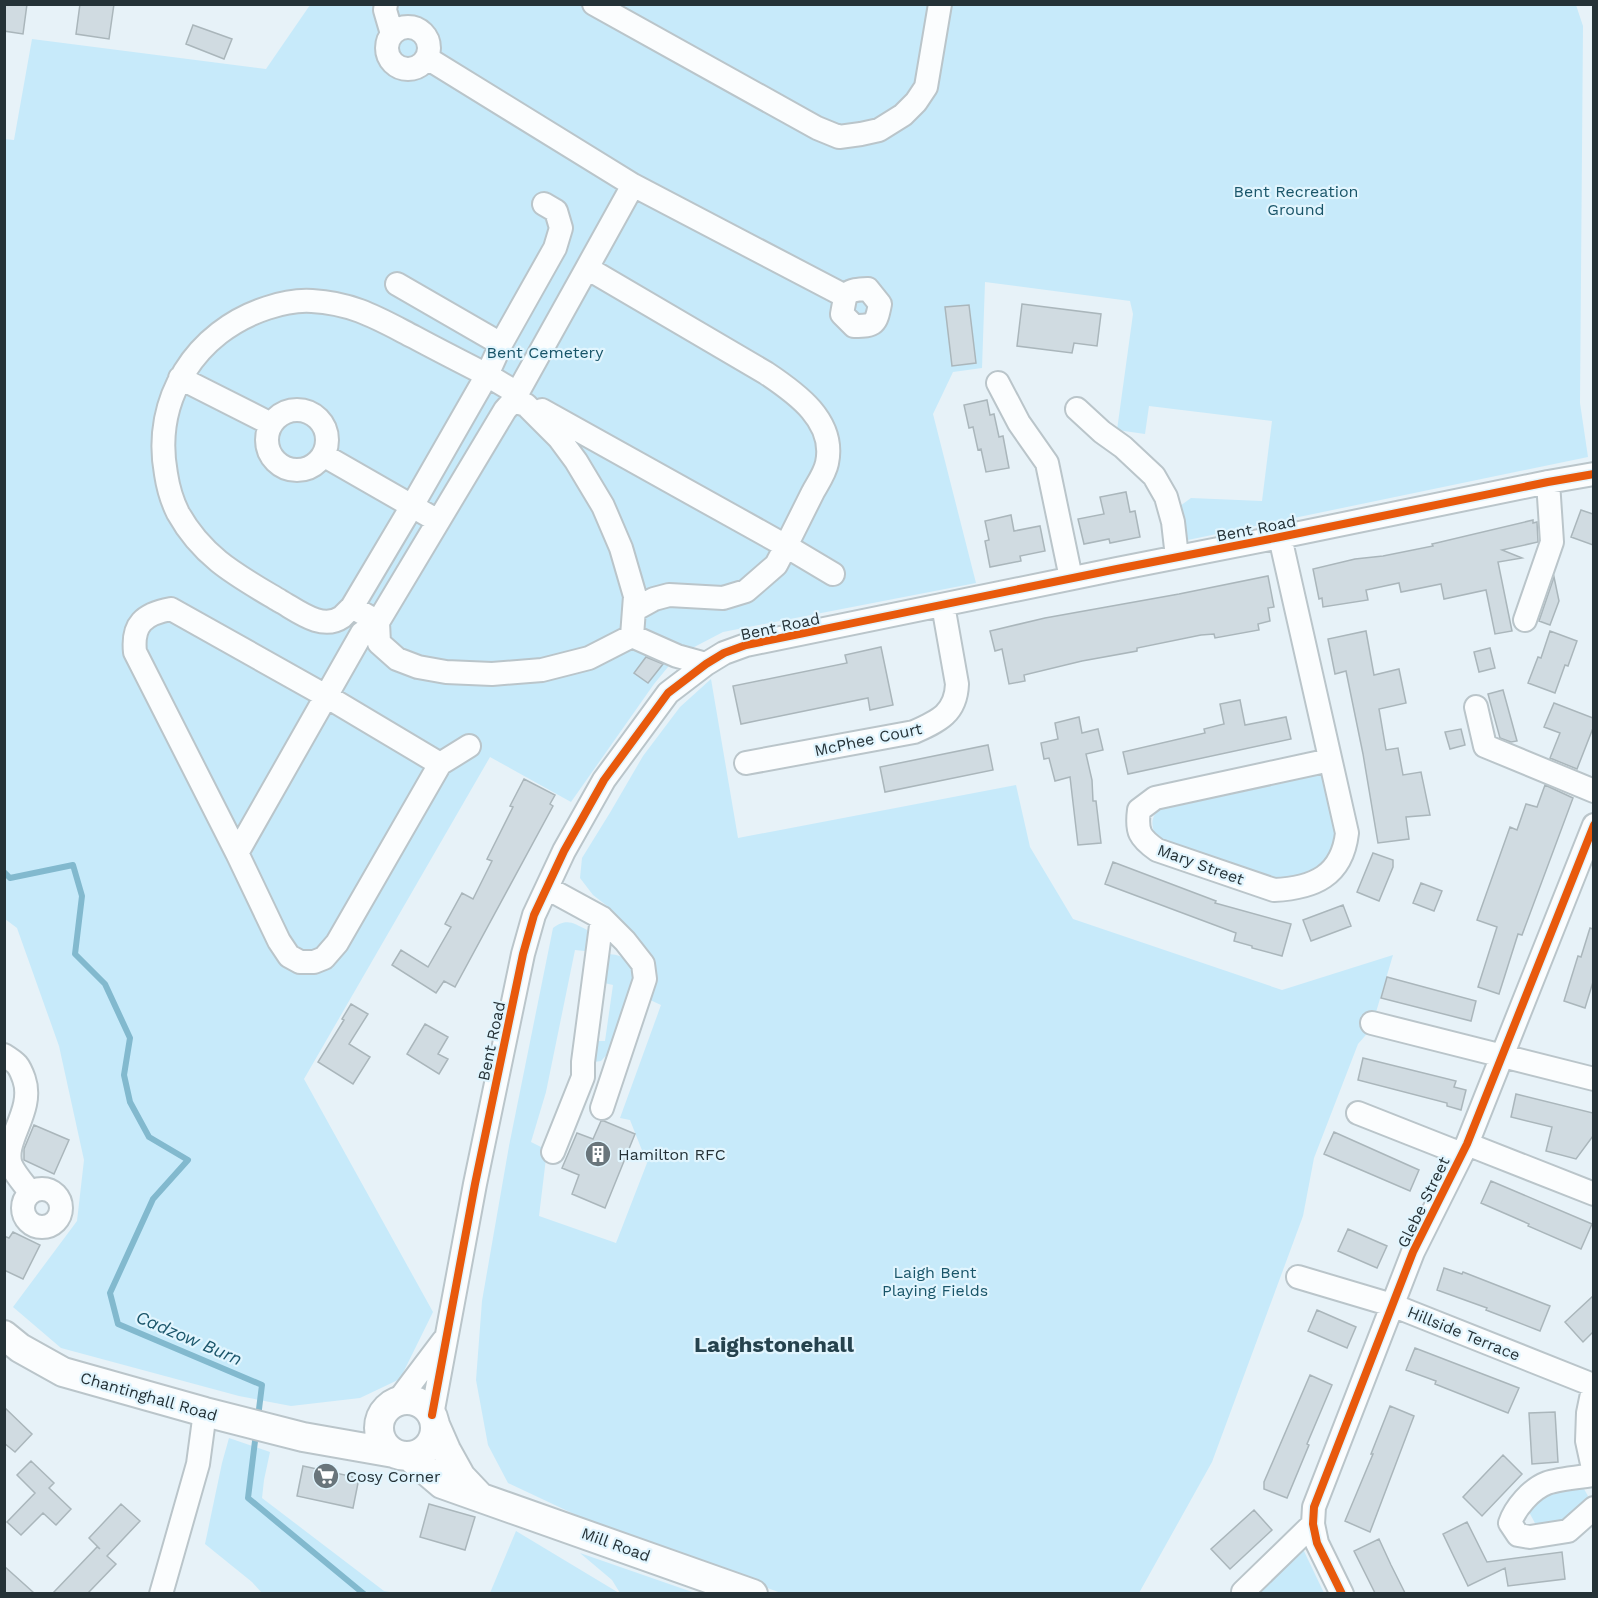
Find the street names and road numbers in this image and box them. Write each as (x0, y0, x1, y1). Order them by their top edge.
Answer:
street label: Bent Road (1215, 511, 1298, 546)
street label: Bent Road (739, 609, 822, 644)
street label: McPhee Court (813, 719, 924, 760)
street label: Mary Street (1155, 840, 1247, 889)
street label: Bent Road (474, 1000, 509, 1083)
street label: Glebe Street (1393, 1153, 1454, 1251)
street label: Hillside Terrace (1405, 1302, 1523, 1365)
street label: Chantinghall Road (78, 1368, 220, 1425)
street label: Mill Road (579, 1523, 653, 1566)

